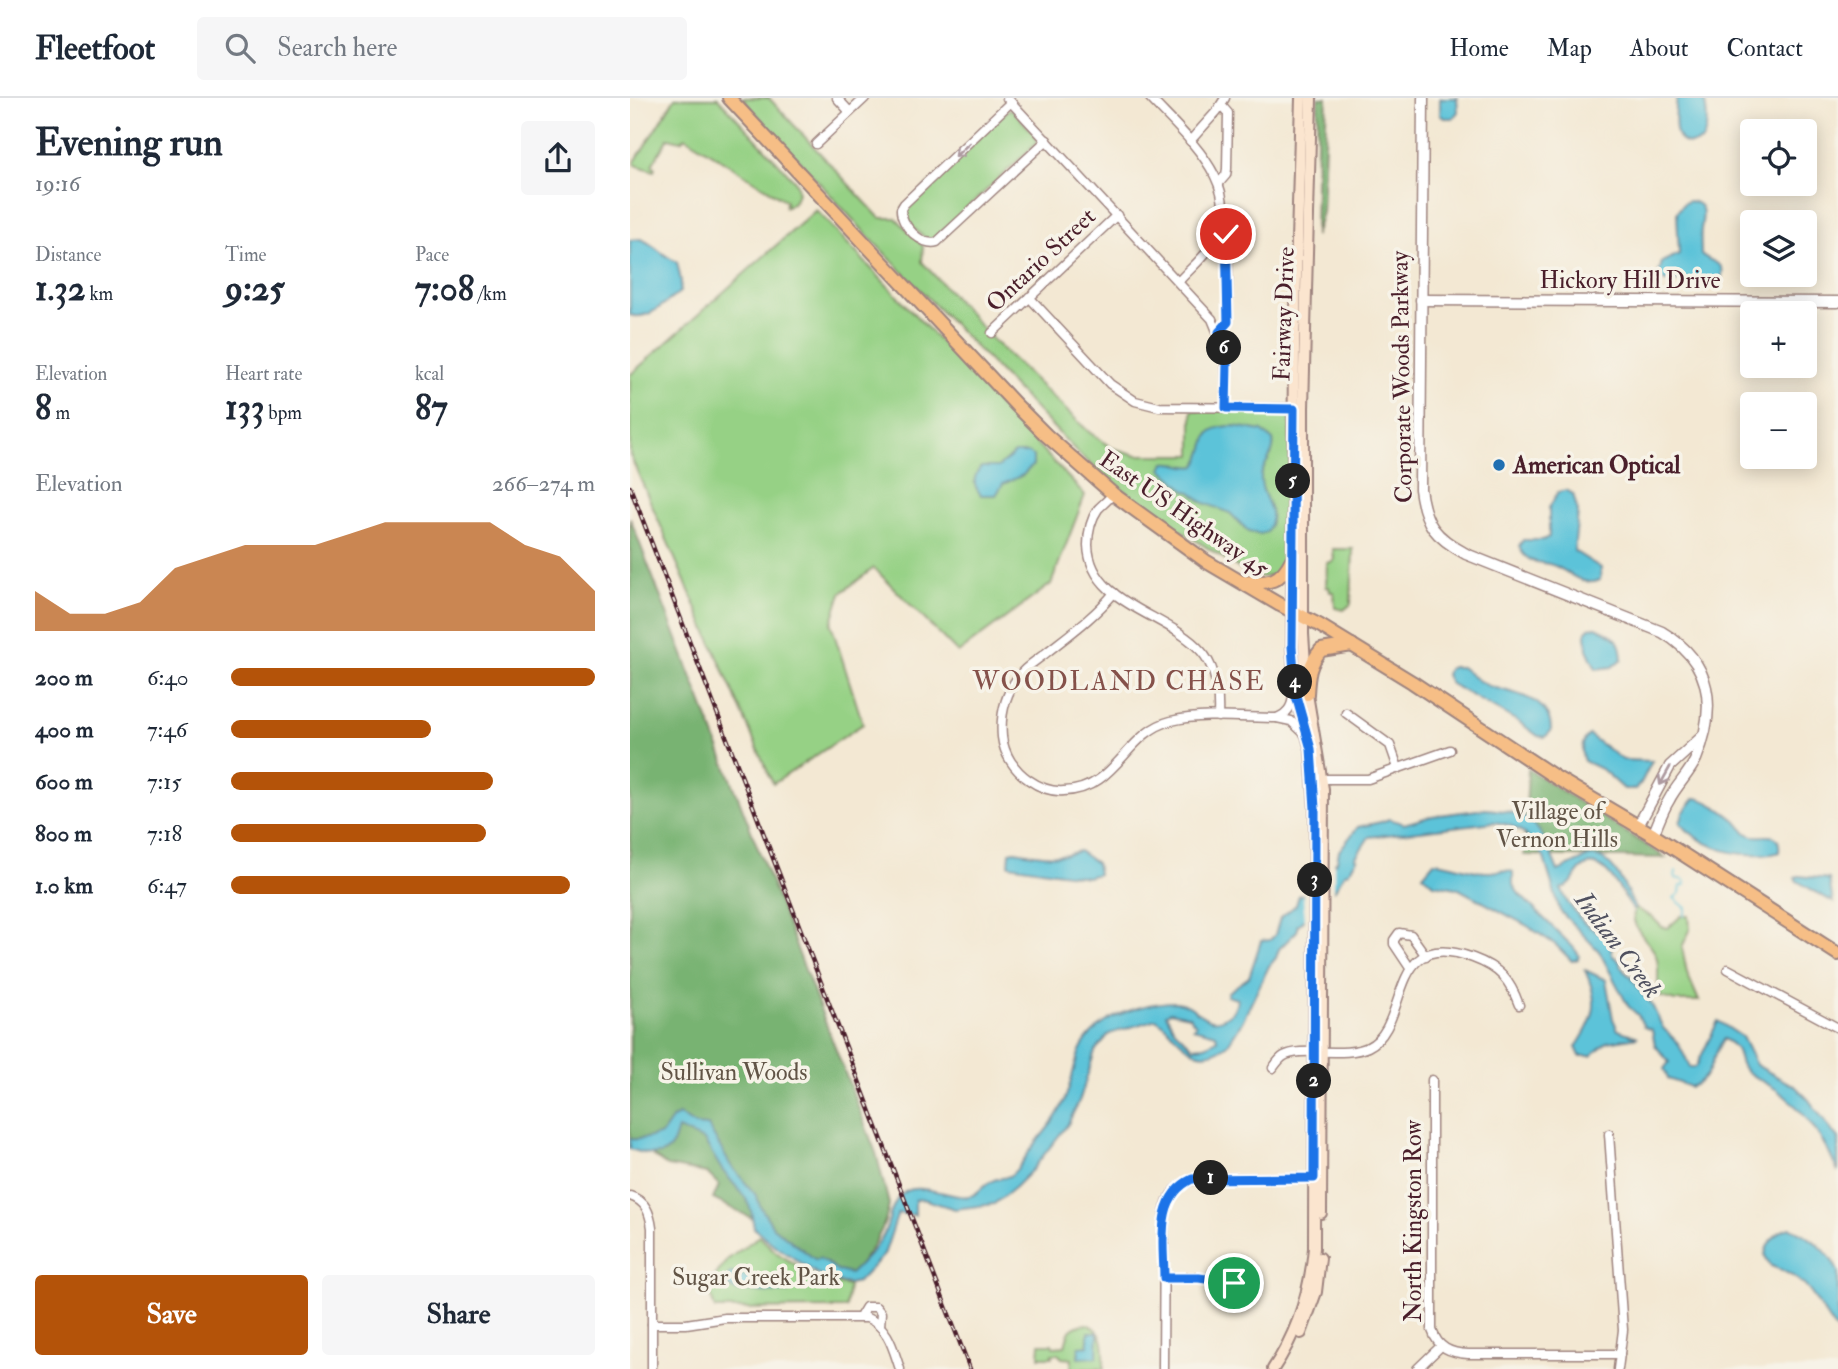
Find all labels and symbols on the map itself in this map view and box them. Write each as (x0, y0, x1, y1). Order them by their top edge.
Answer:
one-way arrow (954, 141, 971, 158)
street label: Ontario Street (980, 201, 1103, 319)
pin (1196, 204, 1256, 264)
street label: Fairway Drive (1266, 246, 1302, 382)
street label: Corporate Woods Parkway (1384, 250, 1420, 503)
street label: Hickory Hill Drive (1539, 265, 1721, 296)
pin: 6 (1206, 330, 1242, 366)
street label: East US Highway 45 (1093, 444, 1275, 584)
place label: American Optical (1512, 450, 1681, 481)
marker: American Optical (1491, 457, 1507, 473)
pin: 5 (1276, 464, 1310, 498)
pin: 4 (1278, 664, 1312, 700)
district label: WOODLAND CHASE (972, 666, 1265, 698)
one-way arrow (1657, 766, 1671, 786)
park label: Village of Vernon Hills (1496, 796, 1618, 855)
pin: 3 (1298, 862, 1332, 898)
water label: Indian Creek (1566, 884, 1668, 1005)
park label: Sullivan Woods (660, 1057, 808, 1088)
pin: 2 (1296, 1063, 1332, 1098)
street label: North Kingston Row (1398, 1119, 1429, 1322)
pin: 1 (1194, 1160, 1228, 1196)
pin (1204, 1253, 1264, 1313)
park label: Sugar Creek Park (672, 1262, 840, 1293)

